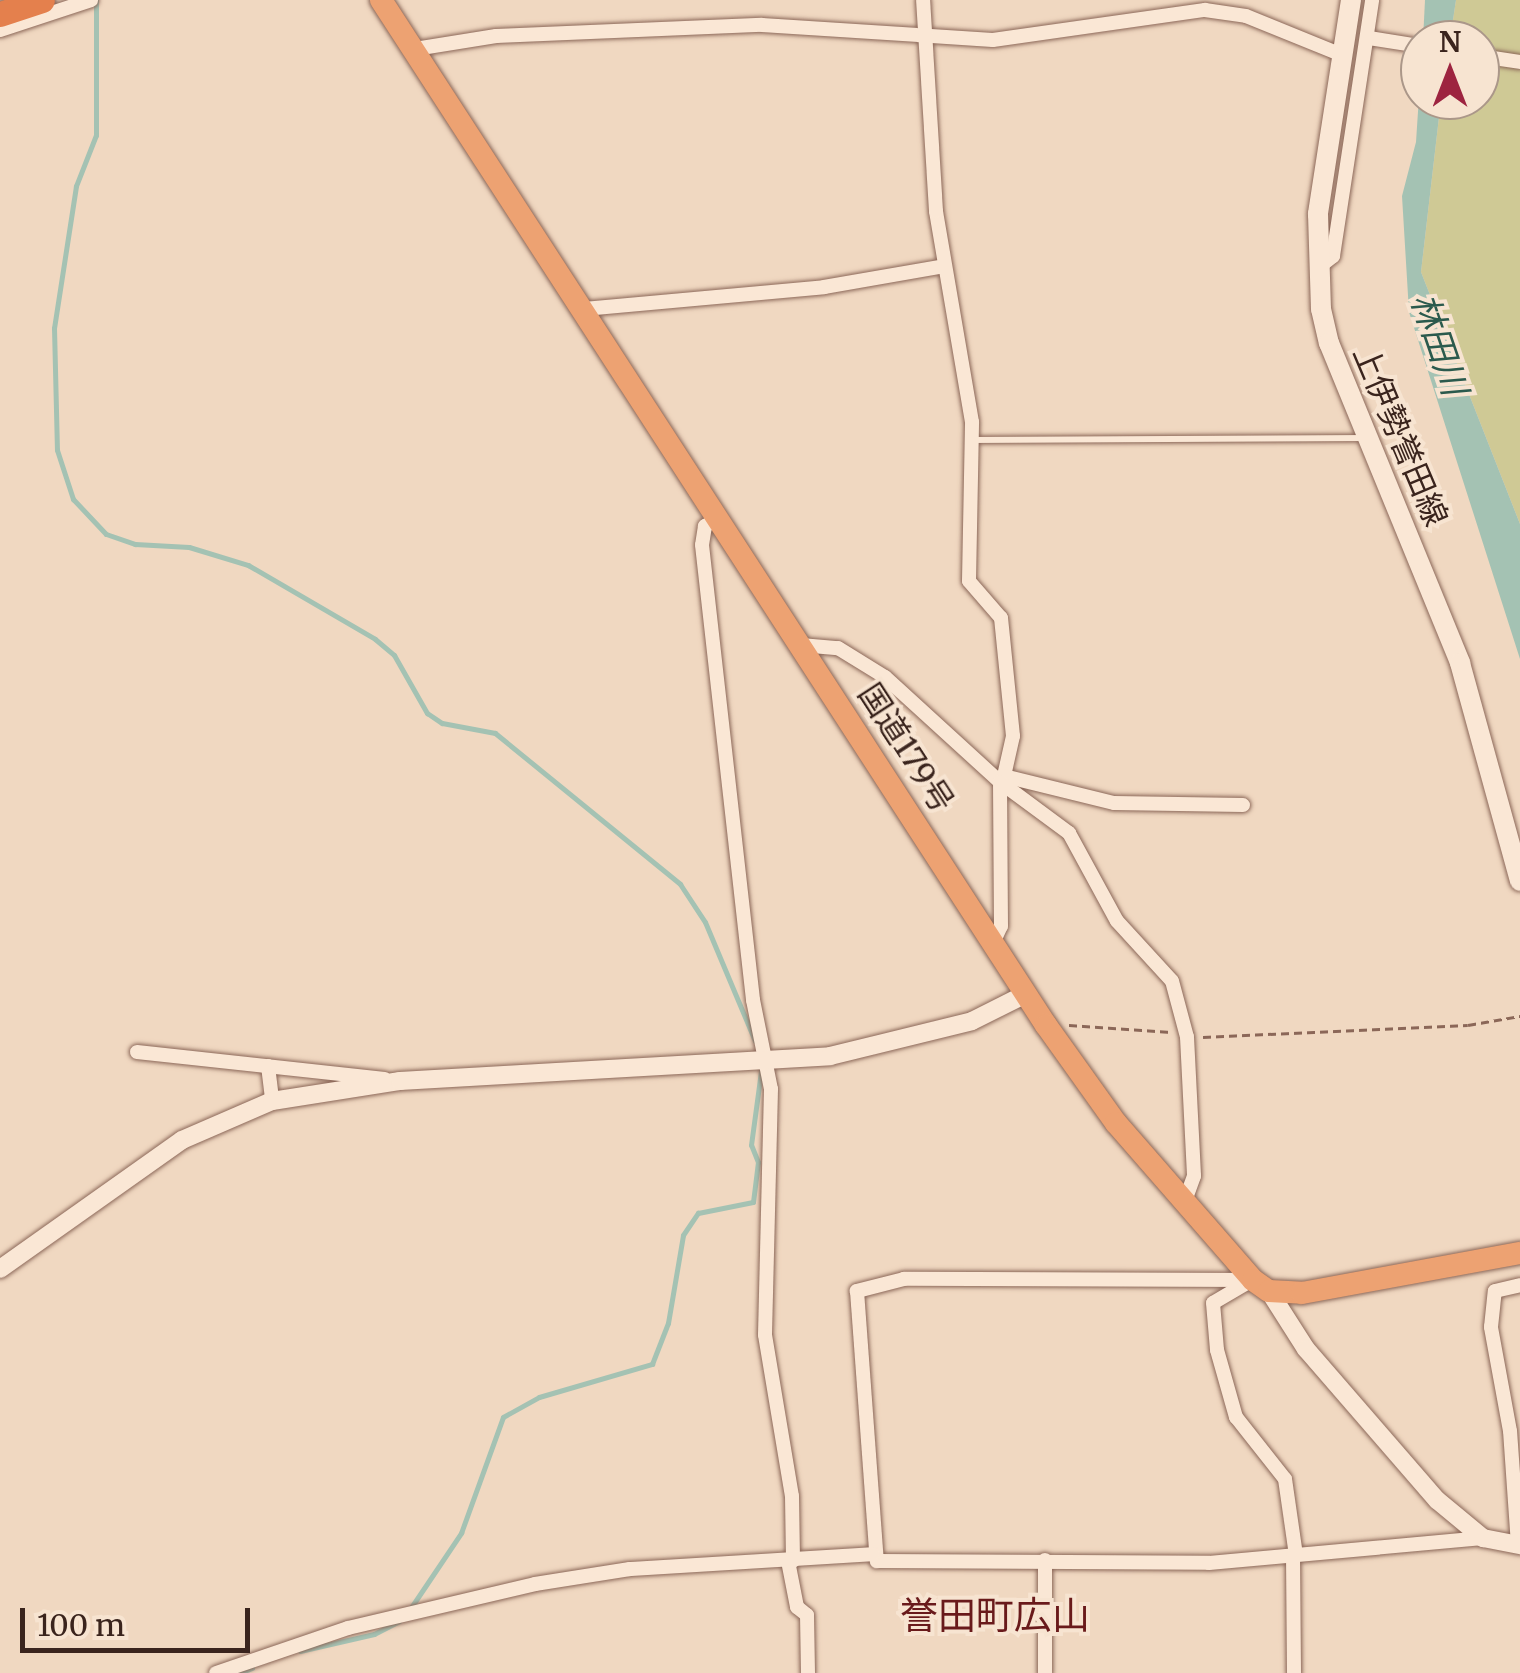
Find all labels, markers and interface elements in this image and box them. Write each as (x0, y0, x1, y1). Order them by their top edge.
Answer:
north arrow (1400, 20, 1500, 120)
text: N (1439, 24, 1461, 60)
water label: 林田川 (1402, 288, 1476, 400)
street label: 上伊勢誉田線 (1345, 340, 1455, 532)
street label: 国道179号 (850, 676, 962, 820)
scale bar (25, 1588, 255, 1650)
district label: 誉田町広山 (900, 1593, 1090, 1639)
text: 100 m (37, 1606, 125, 1644)

